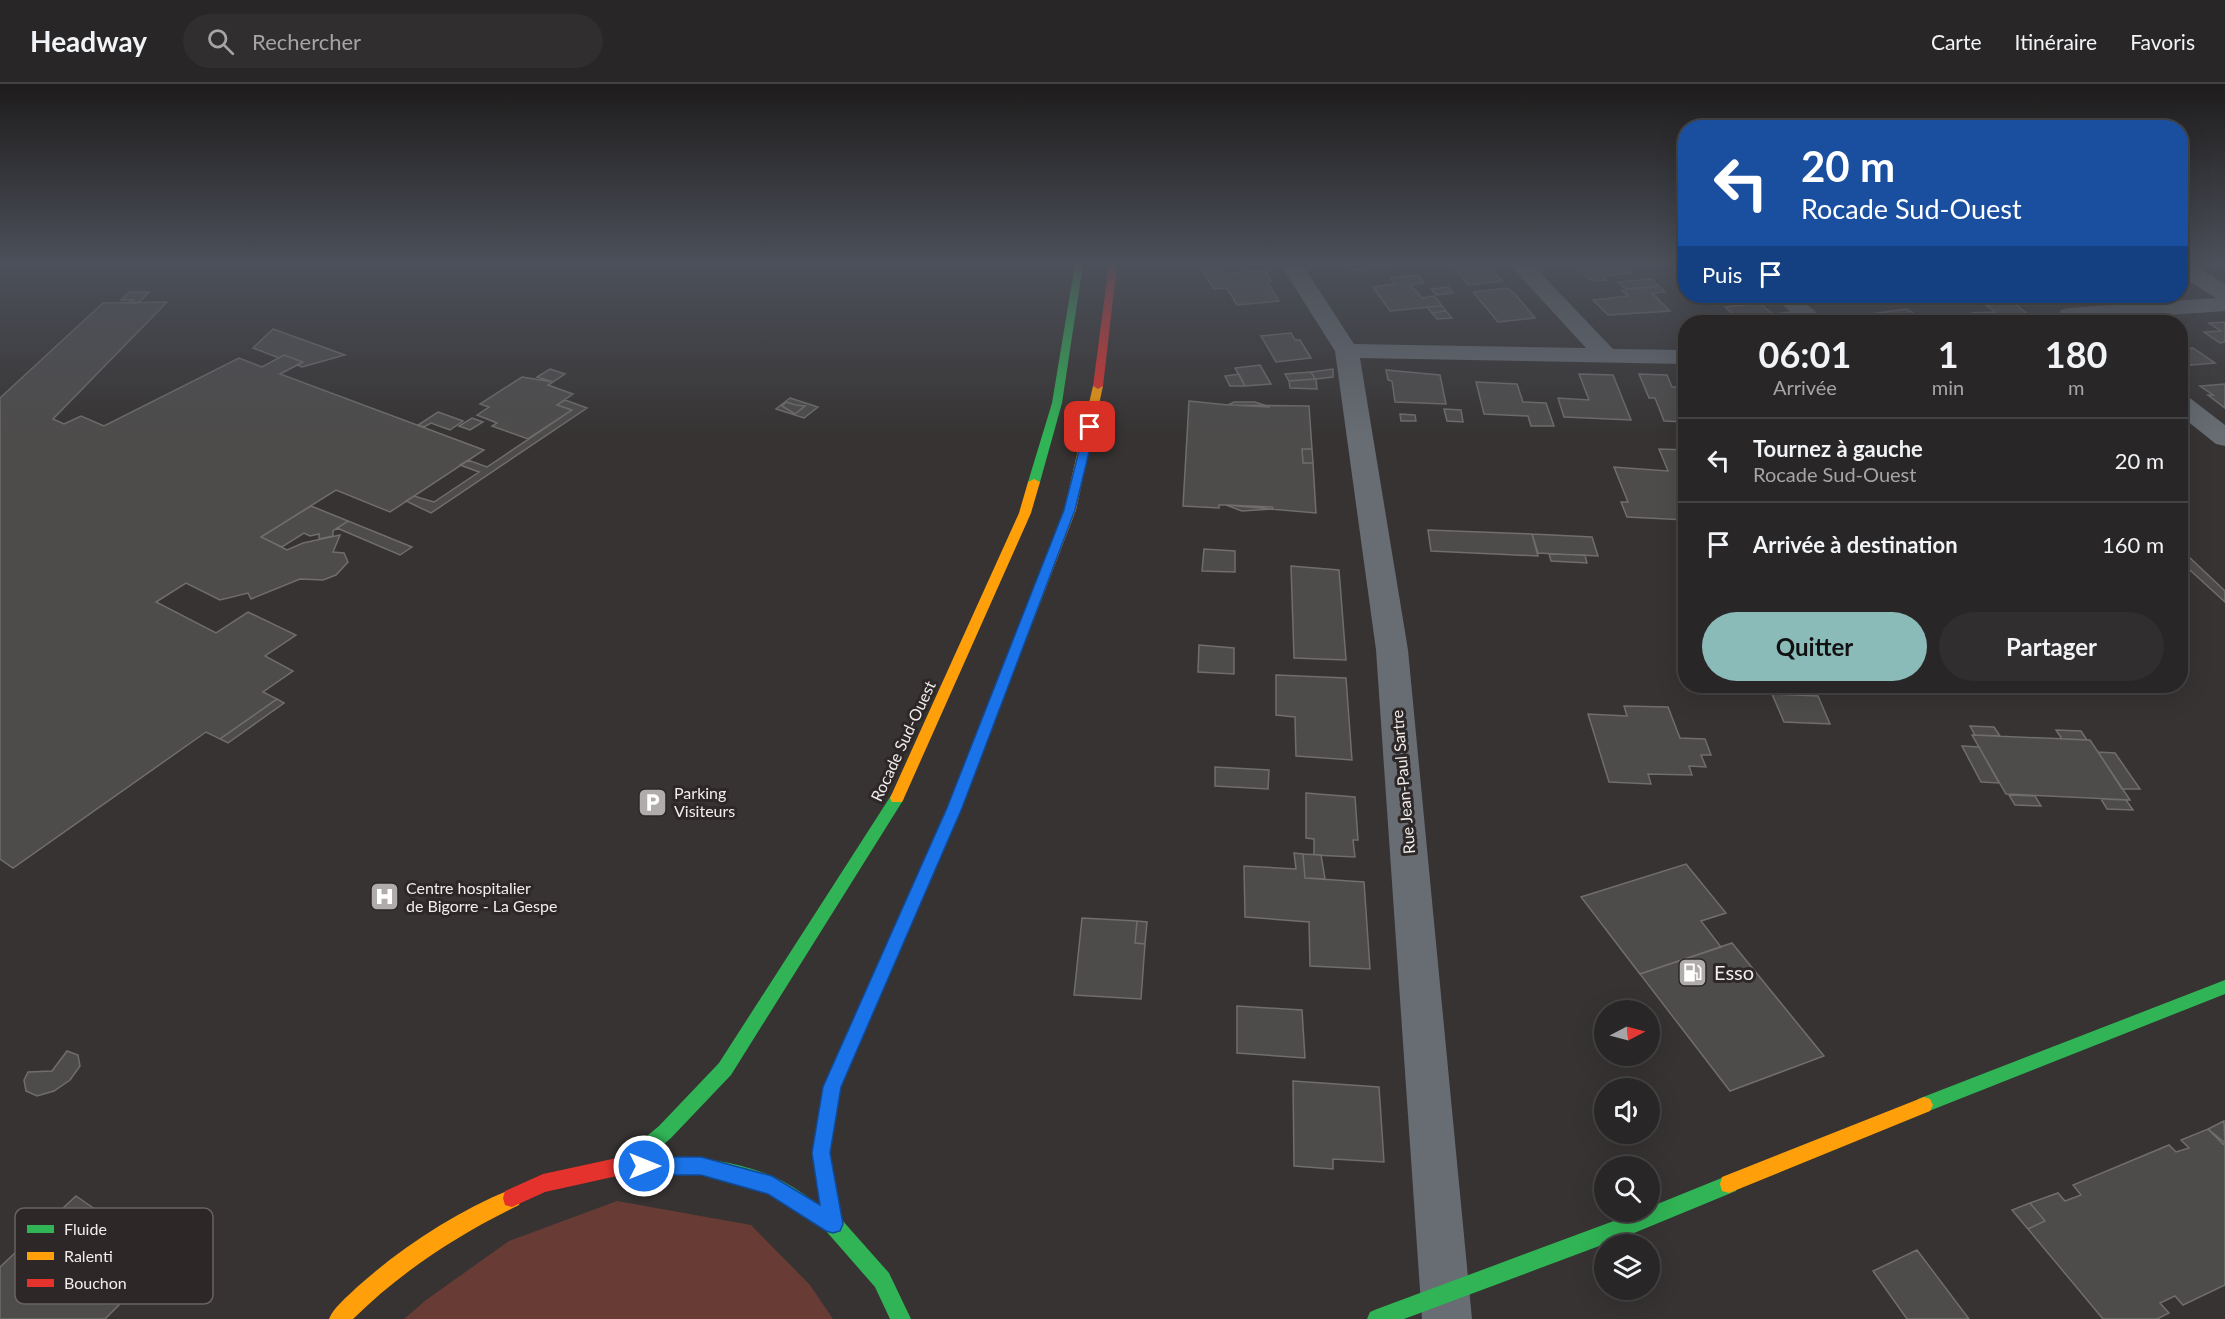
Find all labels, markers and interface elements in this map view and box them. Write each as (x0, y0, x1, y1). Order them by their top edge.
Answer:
search box (183, 14, 603, 68)
text: Headway (30, 24, 147, 58)
icon: search (204, 25, 237, 58)
text: Rechercher (252, 28, 361, 55)
text: Carte (1931, 29, 1982, 54)
text: Itinéraire (2015, 29, 2097, 54)
text: Favoris (2130, 29, 2195, 54)
text: 20 m (1801, 141, 1895, 191)
icon: left (1702, 144, 1780, 222)
text: Rocade Sud-Ouest (1801, 192, 2022, 225)
icon: arrive (1754, 258, 1787, 291)
text: Puis (1702, 261, 1742, 288)
text: 06:01 (1759, 332, 1851, 376)
text: 1 (1938, 332, 1959, 376)
text: 180 (2045, 332, 2107, 376)
text: Arrivée (1773, 375, 1837, 399)
text: min (1932, 375, 1964, 399)
text: m (2068, 375, 2084, 399)
pin (1064, 401, 1115, 452)
icon: arrive (1073, 410, 1106, 443)
text: Tournez à gauche (1753, 435, 1923, 462)
icon: left (1702, 444, 1735, 477)
text: 20 m (2115, 447, 2164, 474)
text: Rocade Sud-Ouest (1753, 462, 1916, 486)
icon: arrive (1702, 528, 1735, 561)
text: Arrivée à destination (1753, 531, 1958, 558)
text: 160 m (2102, 531, 2164, 558)
button: Quitter (1702, 612, 1927, 681)
button: Partager (1939, 612, 2164, 681)
street label: Rocade Sud-Ouest (866, 677, 939, 804)
street label: Rue Jean-Paul Sartre (1387, 709, 1418, 855)
place label: Parking Visiteurs (674, 783, 735, 820)
parking icon: Parking Visiteurs (637, 786, 669, 818)
place label: Centre hospitalier de Bigorre - La Gespe (406, 878, 557, 915)
hospital icon: Centre hospitalier de Bigorre - La Gespe (369, 881, 401, 913)
fuel station icon: Esso (1677, 957, 1709, 989)
place label: Esso (1714, 960, 1754, 984)
north arrow (1594, 1000, 1660, 1066)
map controls (1594, 1000, 1660, 1300)
button: sound (1594, 1078, 1660, 1144)
position arrow (612, 1134, 676, 1198)
button: search (1594, 1156, 1660, 1222)
legend (15, 1208, 213, 1304)
text: Fluide (64, 1219, 107, 1238)
button: layers (1594, 1234, 1660, 1300)
text: Ralenti (64, 1246, 113, 1265)
text: Bouchon (64, 1273, 127, 1292)

